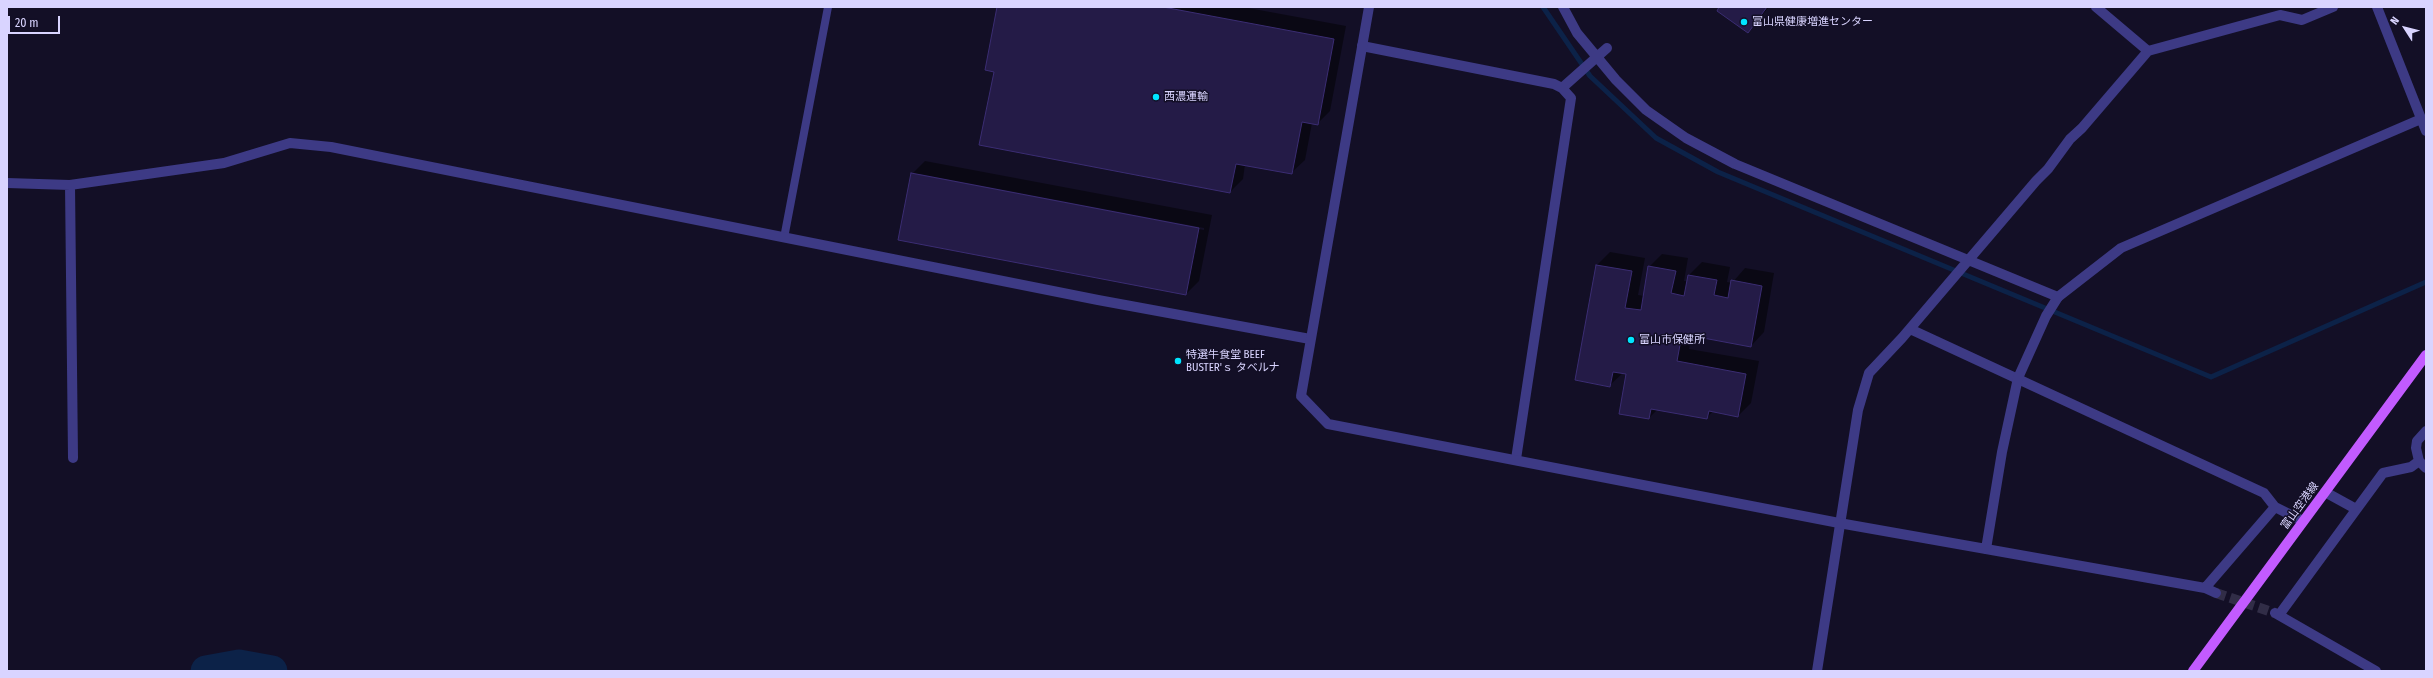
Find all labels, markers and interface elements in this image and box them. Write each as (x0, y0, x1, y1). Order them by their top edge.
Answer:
scale bar (10, 8, 62, 34)
north arrow (2385, 8, 2425, 48)
text: N (2388, 14, 2402, 27)
place label: 富山県健康増進センター (1752, 15, 1873, 29)
text: 20 m (15, 16, 39, 30)
marker: 富山県健康増進センター (1739, 17, 1749, 27)
place label: 西濃運輸 (1164, 90, 1208, 104)
marker: 西濃運輸 (1151, 92, 1161, 102)
place label: 富山市保健所 (1639, 333, 1705, 347)
marker: 富山市保健所 (1626, 335, 1636, 345)
place label: 特選牛食堂 BEEF BUSTER'ｓ タベルナ (1186, 348, 1280, 374)
marker: 特選牛食堂 BEEF BUSTER'ｓ タベルナ (1173, 356, 1183, 366)
street label: 富山空港線 (2278, 480, 2322, 532)

